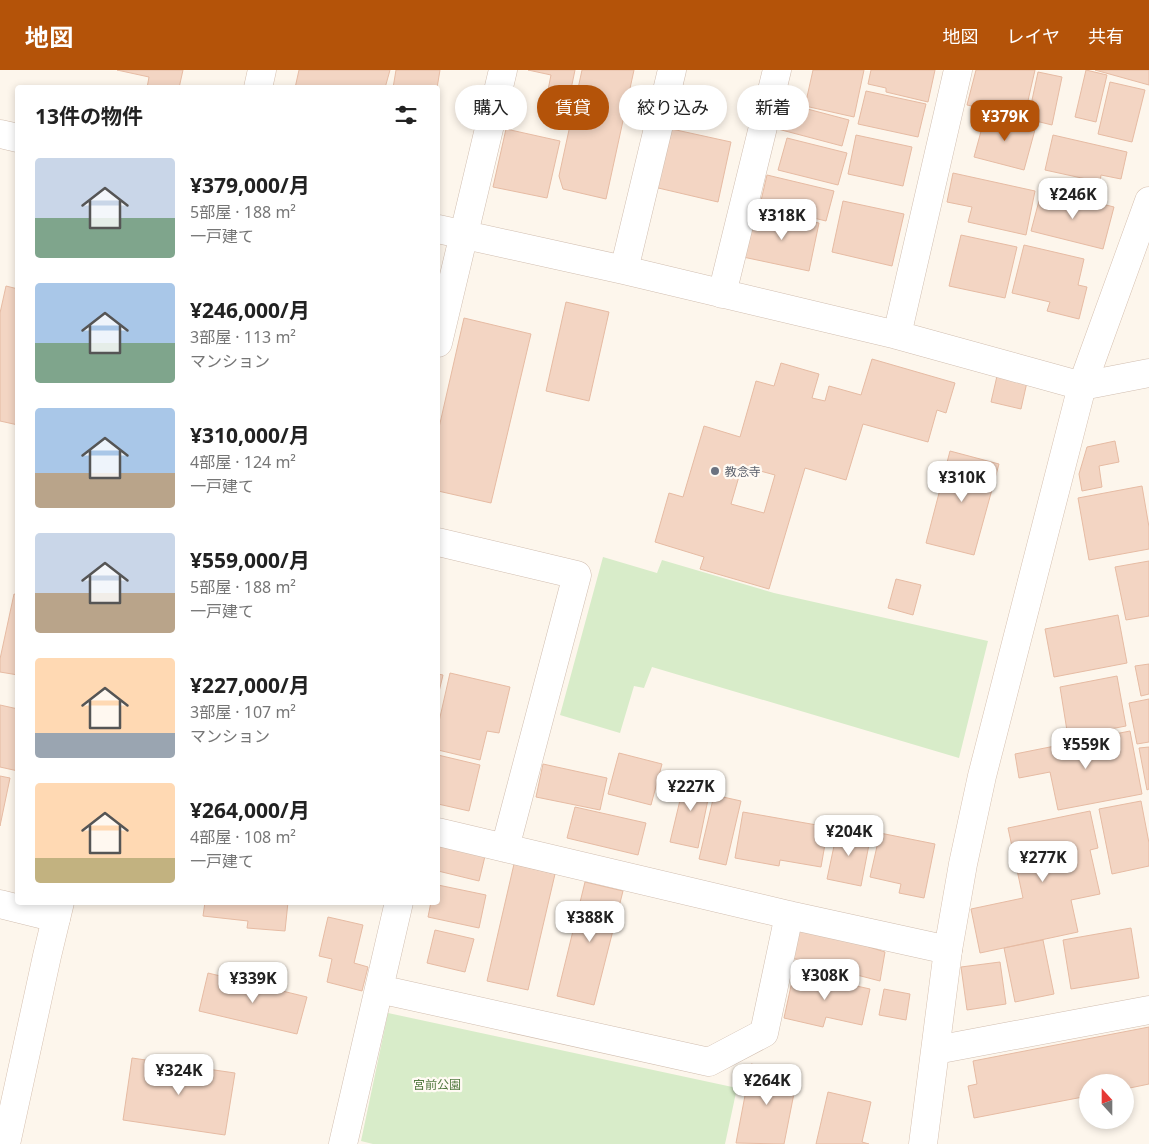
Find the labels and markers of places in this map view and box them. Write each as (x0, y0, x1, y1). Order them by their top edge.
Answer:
pin: ¥379K (970, 100, 1040, 142)
pin: ¥246K (1038, 178, 1108, 220)
pin: ¥318K (747, 198, 817, 241)
pin: ¥310K (927, 460, 997, 503)
place label: 教念寺 (725, 463, 761, 480)
marker: 教念寺 (709, 465, 721, 477)
pin: ¥559K (1051, 728, 1121, 770)
pin: ¥227K (656, 770, 726, 812)
pin: ¥204K (814, 814, 884, 857)
pin: ¥277K (1008, 840, 1078, 883)
pin: ¥388K (555, 900, 625, 943)
pin: ¥308K (790, 958, 860, 1001)
pin: ¥339K (218, 962, 288, 1004)
pin: ¥324K (144, 1054, 214, 1096)
pin: ¥264K (732, 1064, 802, 1106)

